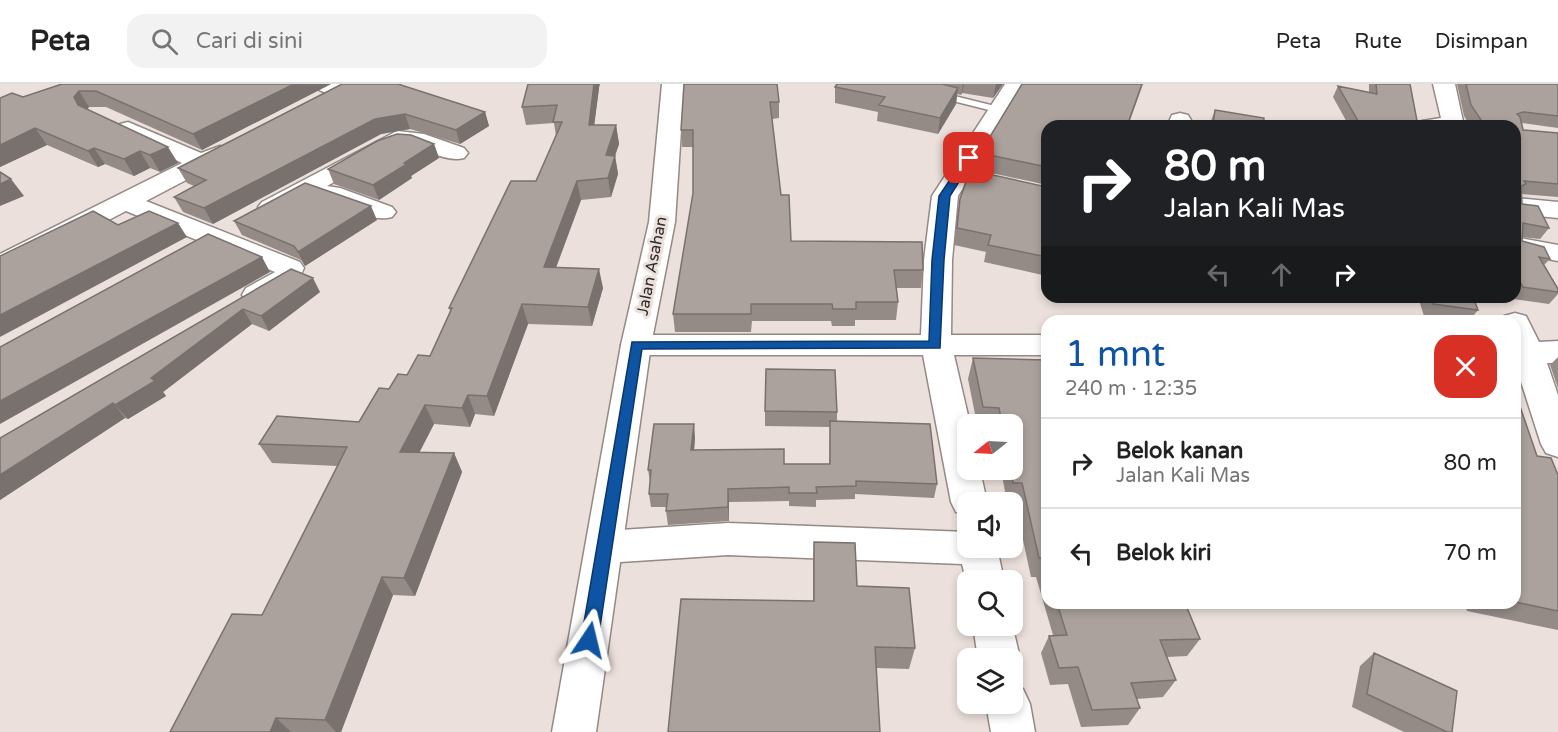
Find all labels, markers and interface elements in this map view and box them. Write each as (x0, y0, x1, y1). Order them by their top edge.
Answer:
search box (127, 14, 547, 68)
text: Peta (30, 24, 91, 58)
icon: search (148, 25, 181, 58)
text: Cari di sini (196, 28, 303, 54)
text: Peta (1276, 29, 1321, 54)
text: Rute (1354, 29, 1402, 54)
text: Disimpan (1435, 29, 1528, 54)
pin (943, 132, 994, 183)
icon: arrive (952, 141, 985, 174)
text: 80 m (1164, 141, 1266, 192)
icon: right (1065, 144, 1143, 222)
text: Jalan Kali Mas (1164, 192, 1345, 225)
street label: Jalan Asahan (633, 215, 671, 317)
icon: left (1202, 258, 1235, 291)
icon: ahead (1265, 258, 1298, 291)
icon: right (1328, 258, 1361, 291)
text: 1 mnt (1065, 333, 1165, 376)
button: close (1434, 335, 1497, 398)
text: 240 m · 12:35 (1065, 377, 1197, 401)
north arrow (957, 414, 1023, 480)
map controls (957, 414, 1023, 714)
text: Belok kanan (1116, 438, 1243, 464)
icon: right (1065, 447, 1098, 480)
text: 80 m (1443, 450, 1497, 476)
text: Jalan Kali Mas (1116, 464, 1250, 488)
button: sound (957, 492, 1023, 558)
icon: left (1065, 537, 1098, 570)
text: Belok kiri (1116, 540, 1212, 566)
text: 70 m (1443, 540, 1497, 566)
button: search (957, 570, 1023, 636)
position arrow (557, 608, 621, 672)
button: layers (957, 648, 1023, 714)

